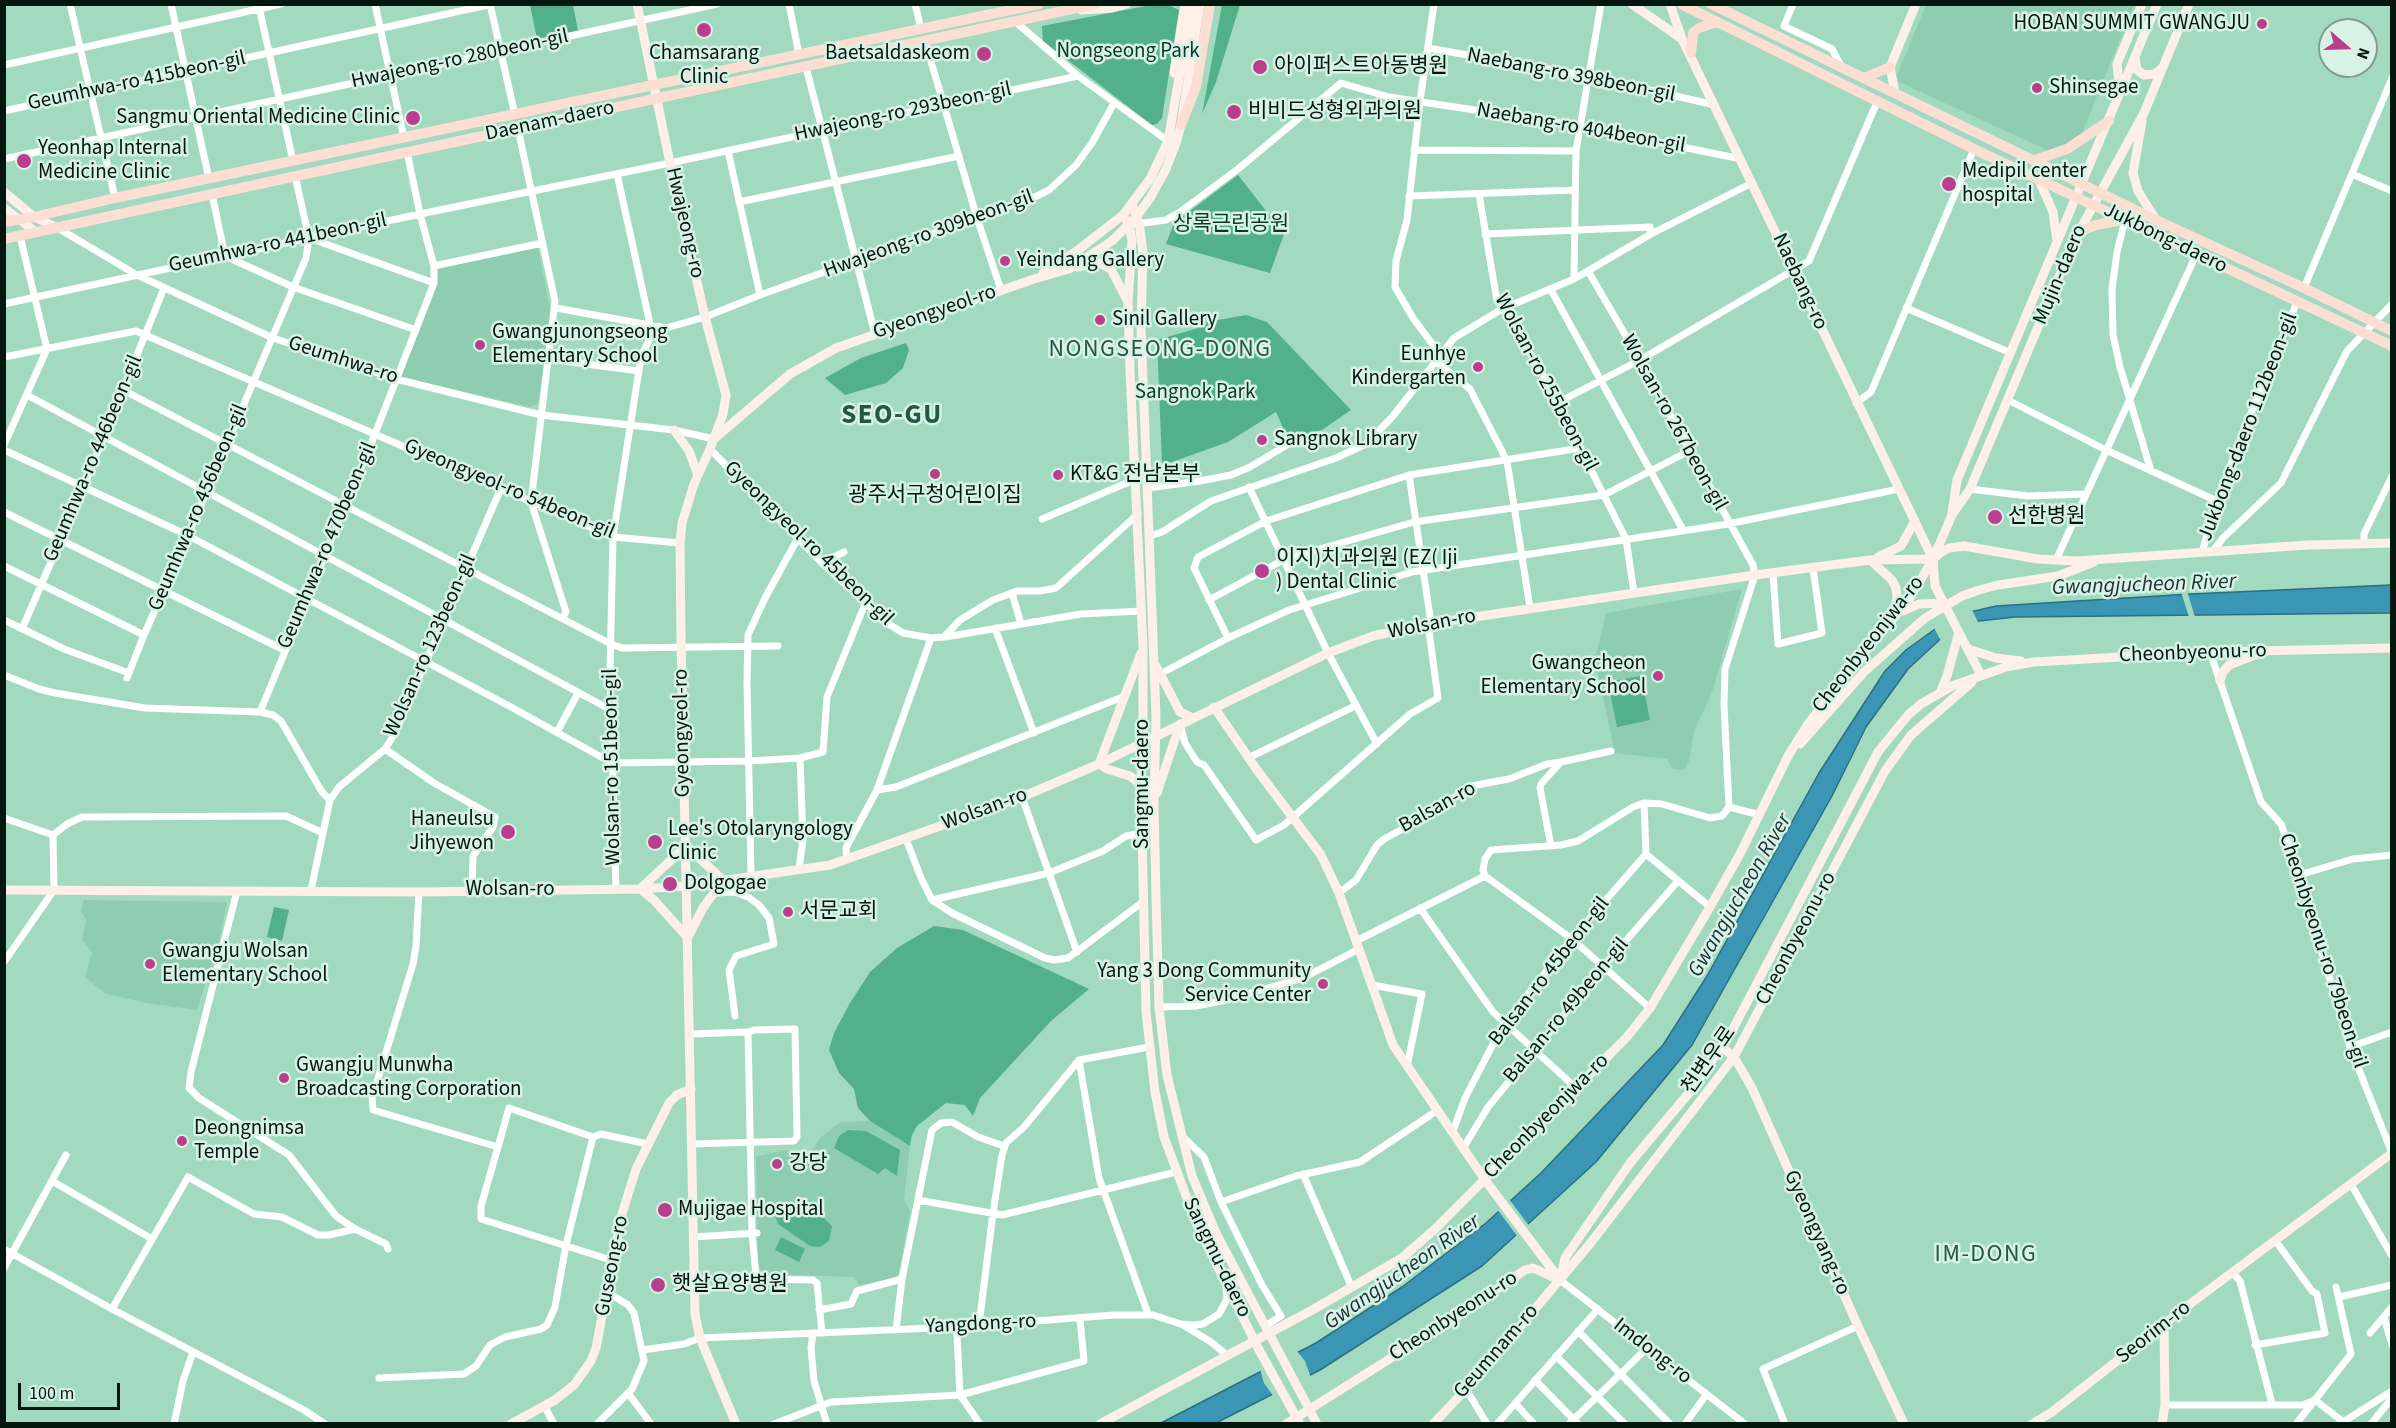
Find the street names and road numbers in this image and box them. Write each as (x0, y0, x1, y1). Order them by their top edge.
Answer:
street label: Hwajeong-ro 280beon-gil (349, 25, 571, 95)
street label: Naebang-ro 398beon-gil (1465, 43, 1677, 109)
street label: Geumhwa-ro 415beon-gil (26, 47, 248, 117)
street label: Hwajeong-ro 293beon-gil (792, 78, 1014, 148)
street label: Daenam-daero (483, 96, 617, 148)
street label: Naebang-ro 404beon-gil (1475, 98, 1687, 160)
street label: Hwajeong-ro (659, 165, 709, 281)
street label: Hwajeong-ro 309beon-gil (821, 185, 1037, 285)
street label: Jukbong-daero (2099, 198, 2231, 280)
street label: Geumhwa-ro 441beon-gil (167, 209, 389, 279)
street label: Mujin-daero (2029, 221, 2093, 329)
street label: Naebang-ro (1766, 230, 1832, 334)
street label: Gyeongyeol-ro (870, 280, 1000, 346)
street label: Wolsan-ro 255beon-gil (1488, 290, 1602, 476)
street label: Jukbong-daero 112beon-gil (2194, 309, 2304, 545)
street label: Geumhwa-ro (285, 331, 401, 391)
street label: Wolsan-ro 267beon-gil (1614, 331, 1732, 515)
street label: Geumhwa-ro 446beon-gil (39, 352, 149, 566)
street label: Geumhwa-ro 456beon-gil (144, 401, 254, 615)
street label: Gyeongyeol-ro 54beon-gil (400, 434, 618, 546)
street label: Geumhwa-ro 470beon-gil (273, 439, 383, 653)
street label: Gyeongyeol-ro 45beon-gil (718, 456, 898, 632)
street label: Wolsan-ro 123beon-gil (379, 551, 483, 741)
street label: Cheonbyeonjwa-ro (1808, 571, 1930, 719)
street label: Wolsan-ro (1386, 604, 1478, 646)
street label: Cheonbyeonu-ro (2119, 639, 2267, 669)
street label: Wolsan-ro 151beon-gil (599, 668, 627, 866)
street label: Gyeongyeol-ro (669, 668, 697, 798)
street label: Sangmu-daero (1130, 719, 1156, 849)
street label: Balsan-ro (1395, 777, 1481, 839)
street label: Wolsan-ro (939, 783, 1031, 837)
street label: Cheonbyeonu-ro 79beon-gil (2272, 830, 2372, 1072)
street label: Cheonbyeonu-ro (1751, 868, 1843, 1010)
street label: Wolsan-ro (465, 877, 555, 903)
street label: Balsan-ro 45beon-gil (1484, 893, 1616, 1051)
street label: Balsan-ro 49beon-gil (1499, 933, 1635, 1089)
street label: 천변우로 (1678, 1022, 1742, 1100)
street label: Cheonbyeonjwa-ro (1479, 1049, 1615, 1185)
street label: Gyeongyang-ro (1777, 1167, 1855, 1299)
street label: Sangmu-daero (1176, 1194, 1256, 1322)
street label: Guseong-ro (591, 1214, 635, 1318)
street label: Cheonbyeonu-ro (1385, 1266, 1523, 1368)
street label: Seorim-ro (2112, 1296, 2196, 1370)
street label: Geumnam-ro (1449, 1300, 1545, 1404)
street label: Yangdong-ro (925, 1310, 1037, 1340)
street label: Imdong-ro (1608, 1313, 1696, 1391)

